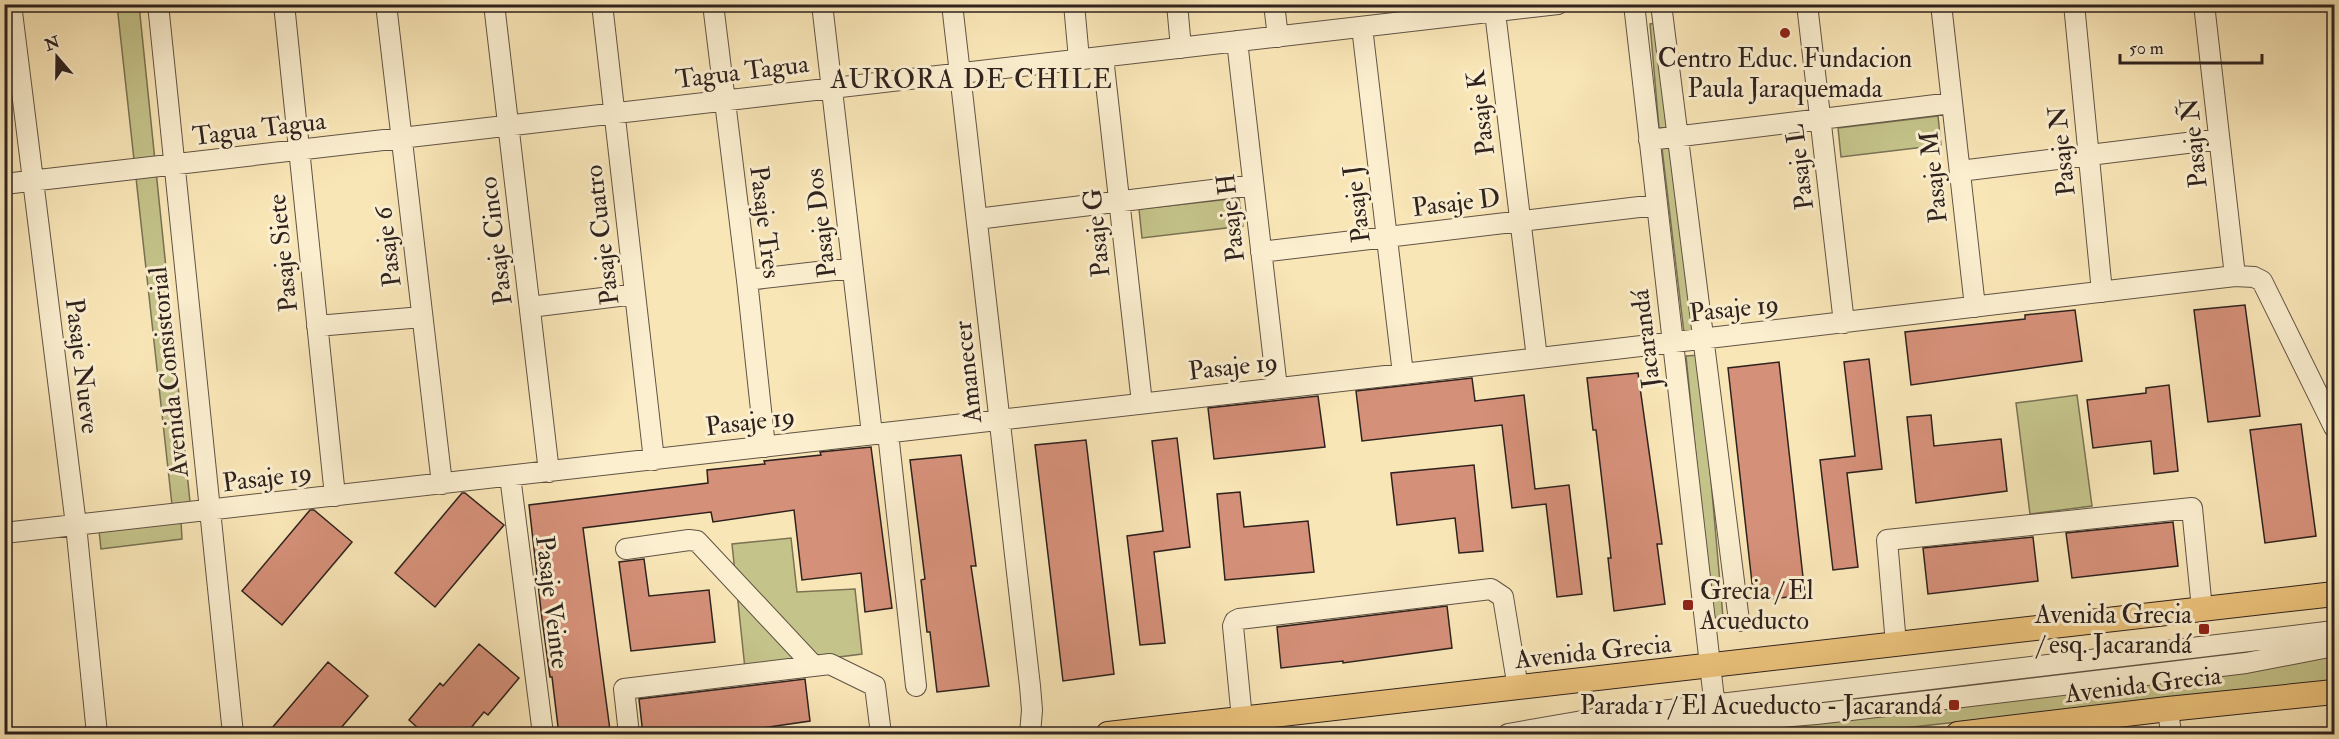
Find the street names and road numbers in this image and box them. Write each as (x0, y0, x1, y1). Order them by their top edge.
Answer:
street label: Tagua Tagua (674, 48, 811, 96)
street label: Pasaje K (1460, 68, 1502, 157)
street label: Pasaje Ñ (2171, 95, 2215, 190)
street label: Pasaje N (2041, 103, 2083, 198)
street label: Tagua Tagua (191, 105, 328, 153)
street label: Pasaje L (1779, 122, 1821, 212)
street label: Pasaje M (1913, 129, 1955, 225)
street label: Pasaje Cuatro (578, 163, 626, 307)
street label: Pasaje J (1336, 163, 1378, 244)
street label: Pasaje Tres (742, 164, 788, 280)
street label: Pasaje Dos (798, 166, 844, 279)
street label: Pasaje H (1210, 172, 1252, 264)
street label: Pasaje Cinco (472, 175, 520, 307)
street label: Pasaje D (1410, 182, 1502, 224)
street label: Pasaje G (1076, 187, 1118, 279)
street label: Pasaje Siete (261, 192, 305, 314)
street label: Pasaje 6 (367, 203, 409, 289)
street label: Avenida Consistorial (142, 265, 196, 480)
street label: Jacarandá (1624, 287, 1668, 391)
street label: Pasaje 19 (1688, 288, 1780, 330)
street label: Pasaje Nueve (58, 297, 106, 436)
street label: Amanecer (947, 319, 989, 426)
street label: Pasaje 19 (1187, 346, 1279, 388)
street label: Pasaje 19 (704, 401, 797, 443)
street label: Pasaje 19 (221, 457, 314, 499)
street label: Pasaje Veinte (528, 534, 576, 671)
street label: Avenida Grecia (1512, 628, 1673, 676)
street label: Avenida Grecia (2062, 659, 2223, 711)

